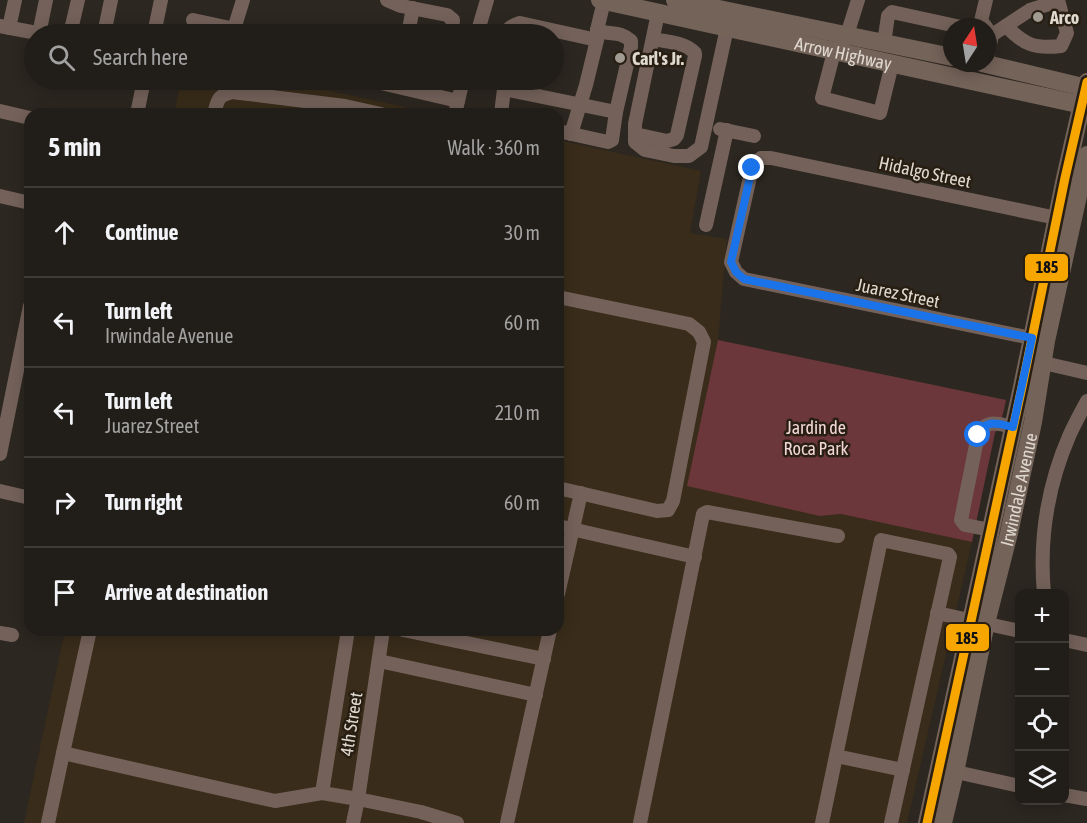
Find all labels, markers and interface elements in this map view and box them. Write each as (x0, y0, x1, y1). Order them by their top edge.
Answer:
place label: Arco (1049, 7, 1079, 28)
marker: Arco (1031, 10, 1045, 24)
north arrow (943, 18, 997, 72)
search box (24, 24, 564, 90)
street label: Arrow Highway (793, 32, 894, 74)
icon: search (45, 41, 78, 74)
text: Search here (93, 44, 188, 70)
place label: Carl's Jr. (632, 48, 684, 69)
marker: Carl's Jr. (613, 51, 627, 65)
text: 5 min (48, 132, 101, 162)
text: Walk · 360 m (448, 136, 540, 159)
street label: Hidalgo Street (877, 152, 973, 192)
route end (738, 154, 764, 180)
icon: ahead (48, 216, 81, 249)
text: Continue (105, 219, 179, 245)
text: 30 m (504, 221, 540, 244)
line badge: 185 (1024, 253, 1069, 282)
text: 185 (1036, 258, 1059, 276)
street label: Juarez Street (854, 274, 942, 312)
text: Turn left (105, 298, 172, 324)
icon: left (48, 306, 81, 339)
text: 60 m (504, 311, 540, 334)
text: Irwindale Avenue (105, 324, 233, 347)
text: Turn left (105, 388, 172, 414)
icon: left (48, 396, 81, 429)
text: 210 m (495, 401, 540, 424)
text: Juarez Street (105, 414, 199, 437)
park label: Jardin de Roca Park (783, 417, 849, 459)
route start (964, 421, 990, 447)
street label: Irwindale Avenue (996, 431, 1041, 548)
icon: right (48, 486, 81, 519)
text: Turn right (105, 489, 182, 515)
text: 60 m (504, 491, 540, 514)
icon: arrive (48, 576, 81, 609)
text: Arrive at destination (105, 579, 268, 605)
map controls (1015, 589, 1069, 805)
button: + (1015, 589, 1069, 643)
line badge: 185 (945, 623, 990, 652)
text: 185 (956, 629, 979, 647)
button: − (1015, 643, 1069, 697)
street label: 4th Street (336, 691, 366, 757)
button: locate (1015, 697, 1069, 751)
button: layers (1015, 751, 1069, 805)

